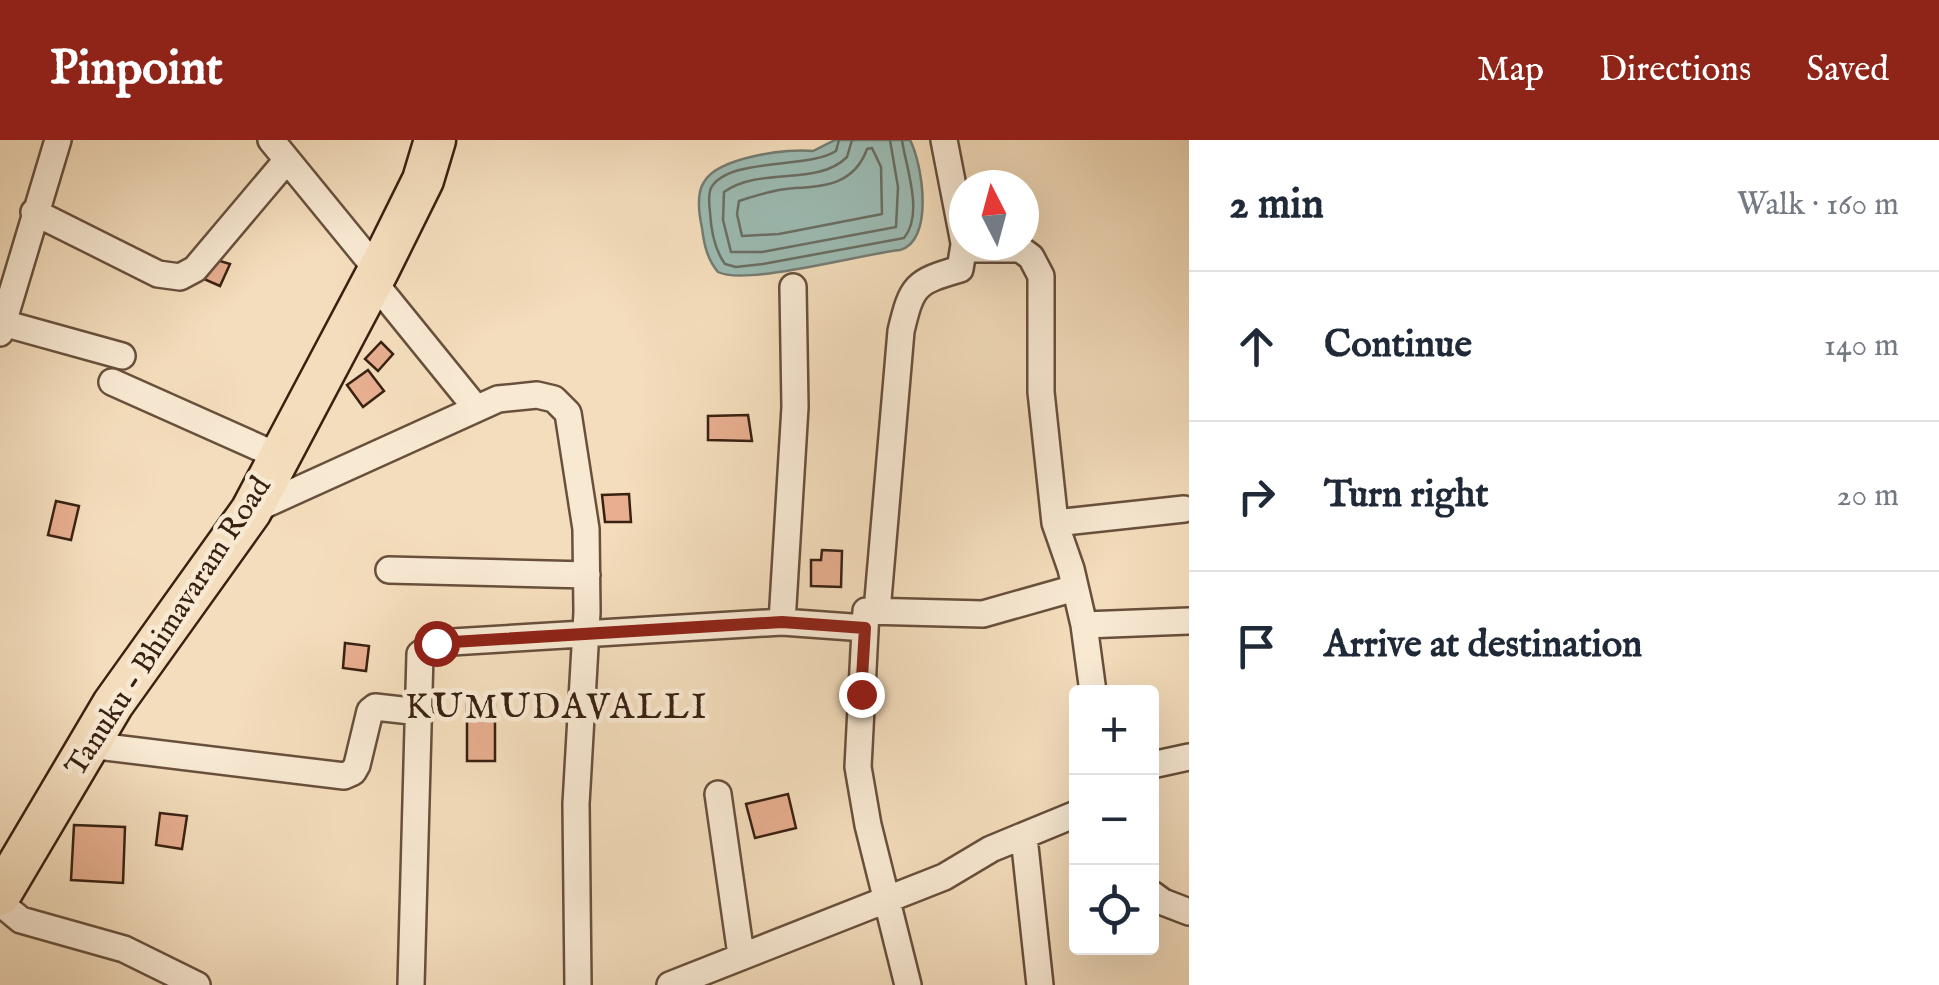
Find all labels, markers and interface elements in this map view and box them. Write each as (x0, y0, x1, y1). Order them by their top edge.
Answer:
text: Pinpoint (50, 40, 223, 100)
text: Map (1477, 48, 1544, 93)
text: Directions (1599, 48, 1751, 93)
text: Saved (1806, 48, 1889, 93)
north arrow (949, 170, 1039, 260)
text: 2 min (1229, 179, 1324, 232)
text: Walk · 160 m (1737, 185, 1899, 226)
icon: ahead (1229, 319, 1284, 374)
text: Continue (1324, 322, 1472, 370)
text: 140 m (1824, 326, 1899, 367)
street label: Tanuku - Bhimavaram Road (58, 469, 281, 784)
icon: right (1229, 469, 1284, 524)
text: Turn right (1324, 472, 1488, 520)
text: 20 m (1837, 476, 1899, 517)
icon: arrive (1229, 619, 1284, 674)
route start (414, 621, 460, 667)
text: Arrive at destination (1324, 622, 1642, 670)
route end (839, 672, 885, 718)
map controls (1069, 685, 1159, 955)
button: + (1069, 685, 1159, 775)
district label: KUMUDAVALLI (405, 686, 709, 731)
button: − (1069, 775, 1159, 865)
button: locate (1069, 865, 1159, 955)

